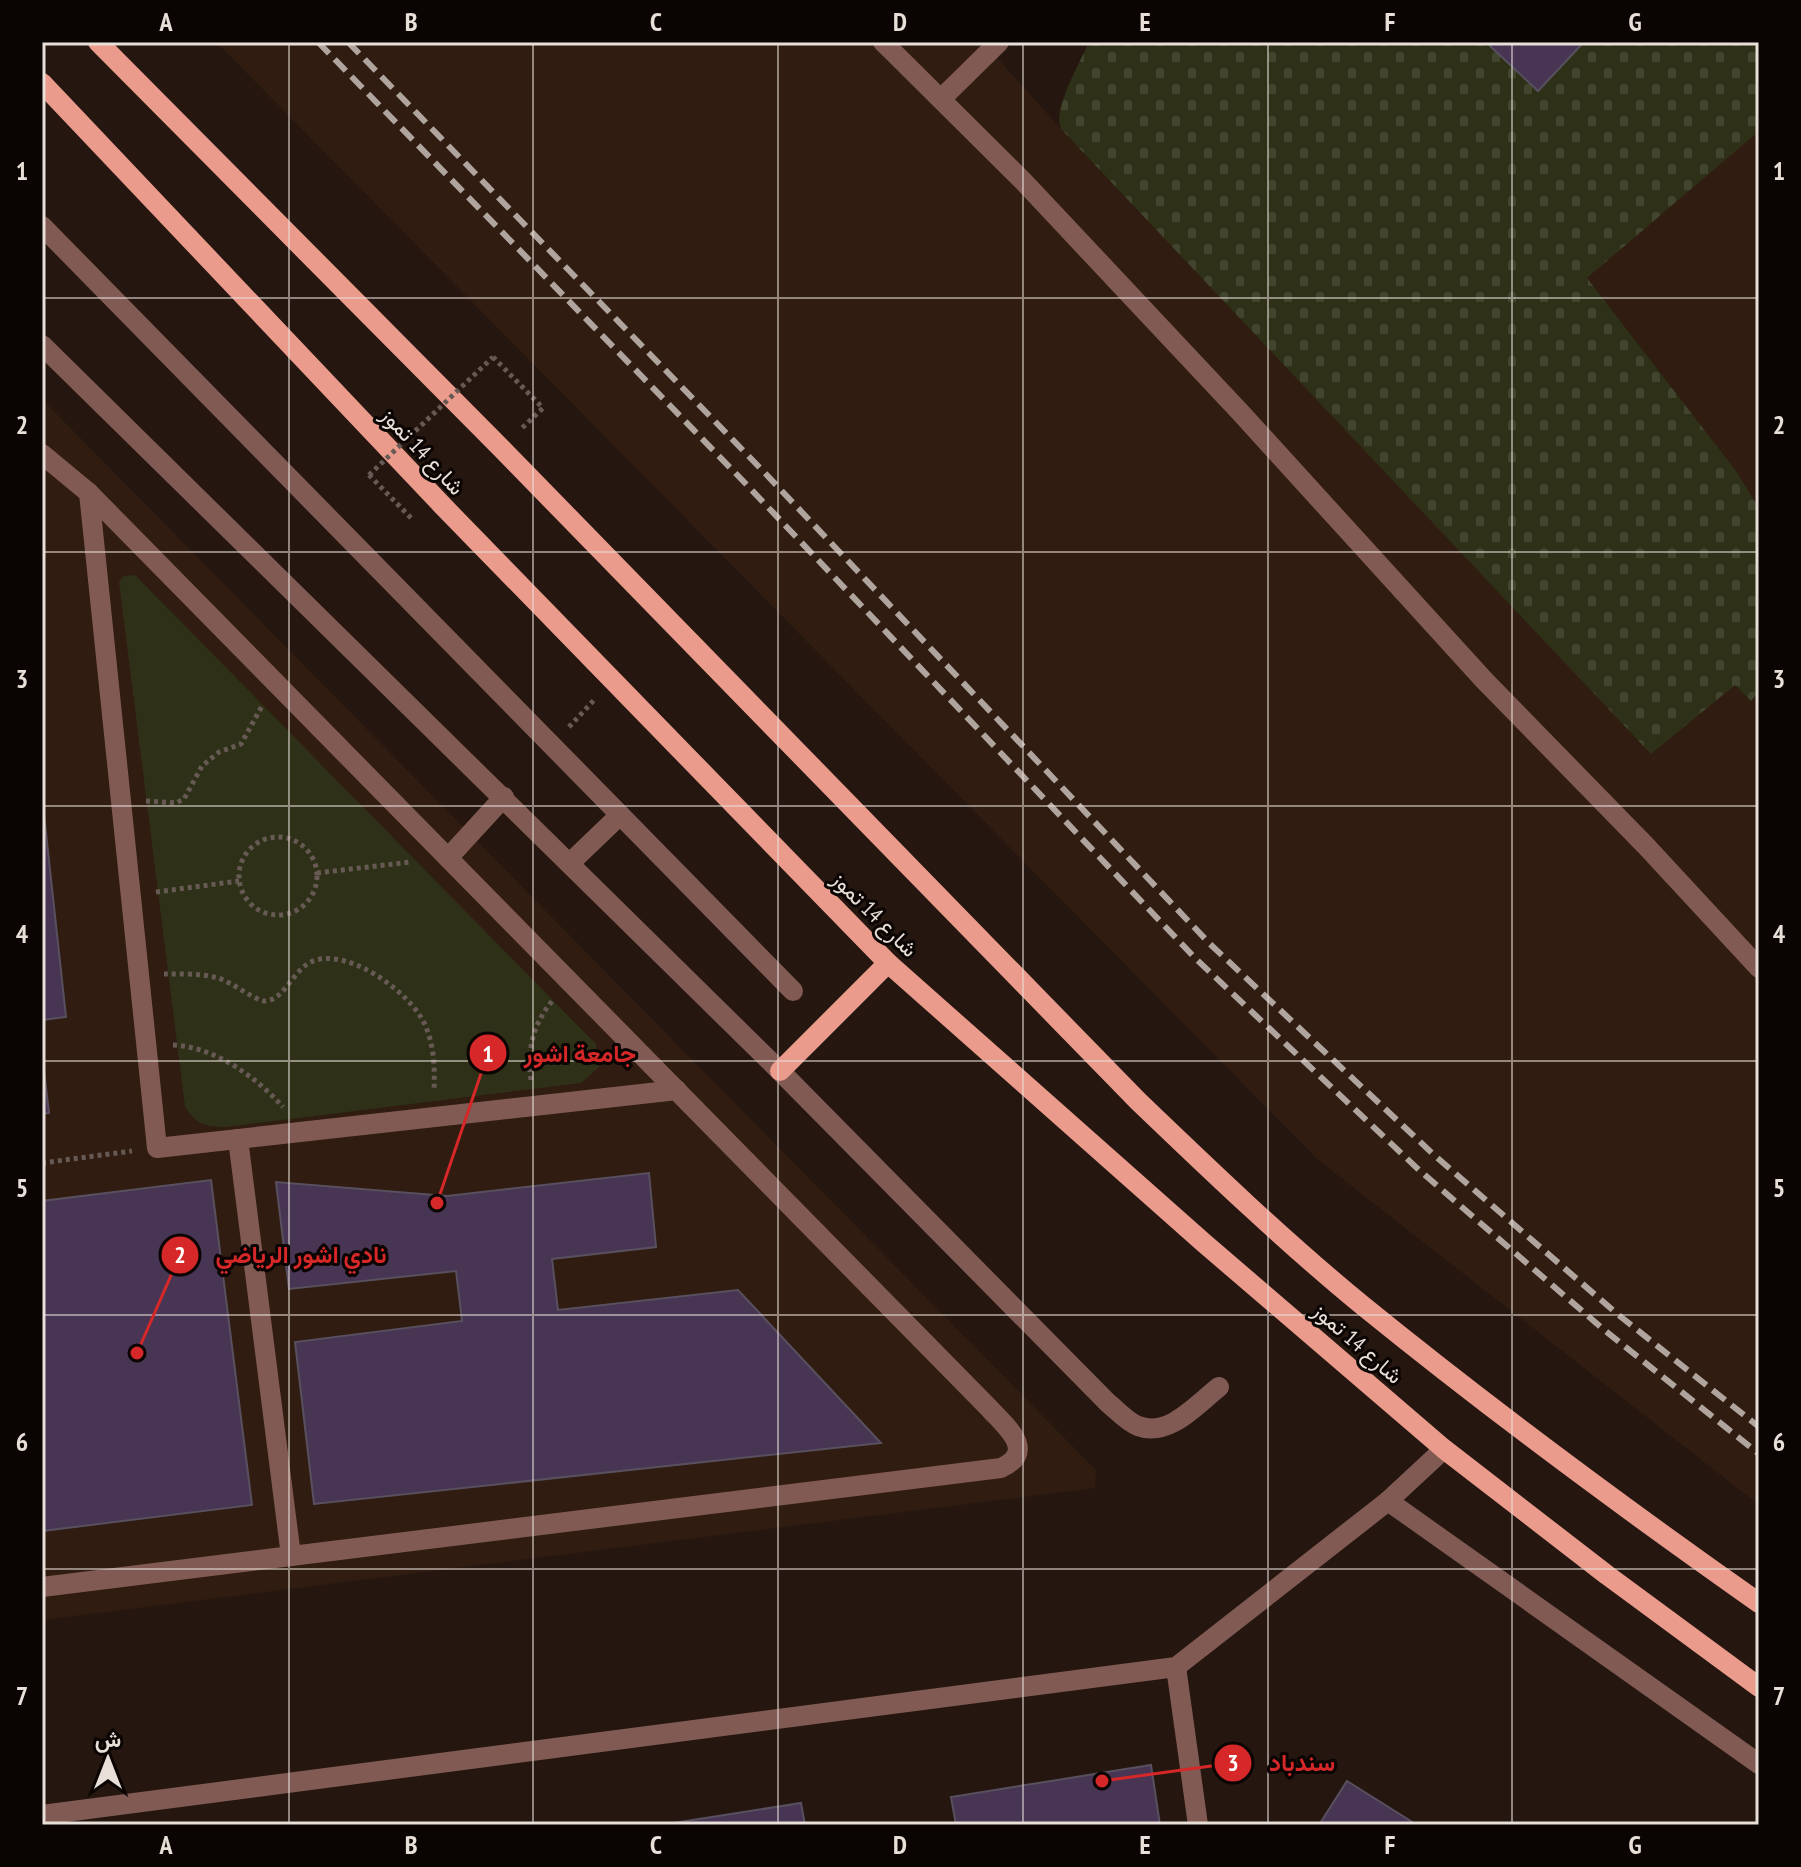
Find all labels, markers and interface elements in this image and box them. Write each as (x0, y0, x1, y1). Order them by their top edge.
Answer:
text: A (158, 5, 173, 38)
text: B (405, 5, 418, 38)
text: C (650, 5, 662, 38)
text: D (893, 5, 907, 38)
text: E (1139, 5, 1151, 38)
text: F (1385, 5, 1396, 38)
text: G (1628, 5, 1642, 38)
text: 1 (16, 154, 28, 187)
text: 1 (1773, 154, 1785, 187)
street label: شارع 14 تموز (374, 400, 471, 501)
text: 2 (16, 408, 28, 441)
text: 2 (1773, 408, 1785, 441)
text: 3 (16, 662, 28, 695)
text: 3 (1773, 662, 1785, 695)
street label: شارع 14 تموز (825, 864, 924, 964)
text: 4 (16, 917, 29, 950)
text: 4 (1773, 917, 1786, 950)
callout: جامعة اشور (468, 1029, 652, 1077)
text: 1 (482, 1038, 494, 1069)
text: جامعة اشور (523, 1038, 636, 1069)
text: 5 (16, 1171, 28, 1204)
text: 5 (1773, 1171, 1785, 1204)
callout: نادي اشور الرياضي (160, 1231, 403, 1279)
text: 2 (174, 1239, 186, 1270)
text: نادي اشور الرياضي (215, 1239, 387, 1275)
street label: شارع 14 تموز (1306, 1296, 1409, 1390)
text: 6 (16, 1425, 28, 1458)
text: 6 (1773, 1425, 1785, 1458)
text: 7 (16, 1679, 28, 1712)
text: 7 (1773, 1679, 1785, 1712)
north arrow (68, 1719, 148, 1799)
text: ش (95, 1725, 121, 1753)
callout: سندباد (1213, 1739, 1352, 1787)
text: 3 (1227, 1747, 1239, 1778)
text: سندباد (1269, 1747, 1335, 1778)
text: A (158, 1828, 173, 1861)
text: B (405, 1828, 418, 1861)
text: C (650, 1828, 662, 1861)
text: D (893, 1828, 907, 1861)
text: E (1139, 1828, 1151, 1861)
text: F (1385, 1828, 1396, 1861)
text: G (1628, 1828, 1642, 1861)

